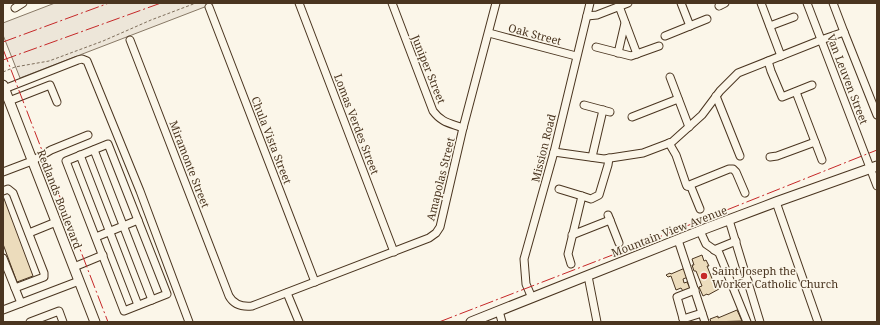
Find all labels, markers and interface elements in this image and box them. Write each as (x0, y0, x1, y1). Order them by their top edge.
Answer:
street label: Oak Street (507, 20, 563, 48)
street label: Juniper Street (408, 31, 450, 106)
street label: Van Leuven Street (824, 32, 872, 126)
street label: Lomas Verdes Street (331, 72, 383, 177)
street label: Chula Vista Street (248, 94, 296, 186)
street label: Mission Road (527, 112, 559, 184)
street label: Miramonte Street (166, 118, 214, 210)
street label: Amapolas Street (422, 136, 458, 222)
street label: Redlands Boulevard (34, 147, 86, 251)
street label: Mountain View Avenue (609, 202, 729, 260)
place label: Saint Joseph the Worker Catholic Church (712, 263, 838, 291)
marker: Saint Joseph the Worker Catholic Church (699, 271, 709, 281)

